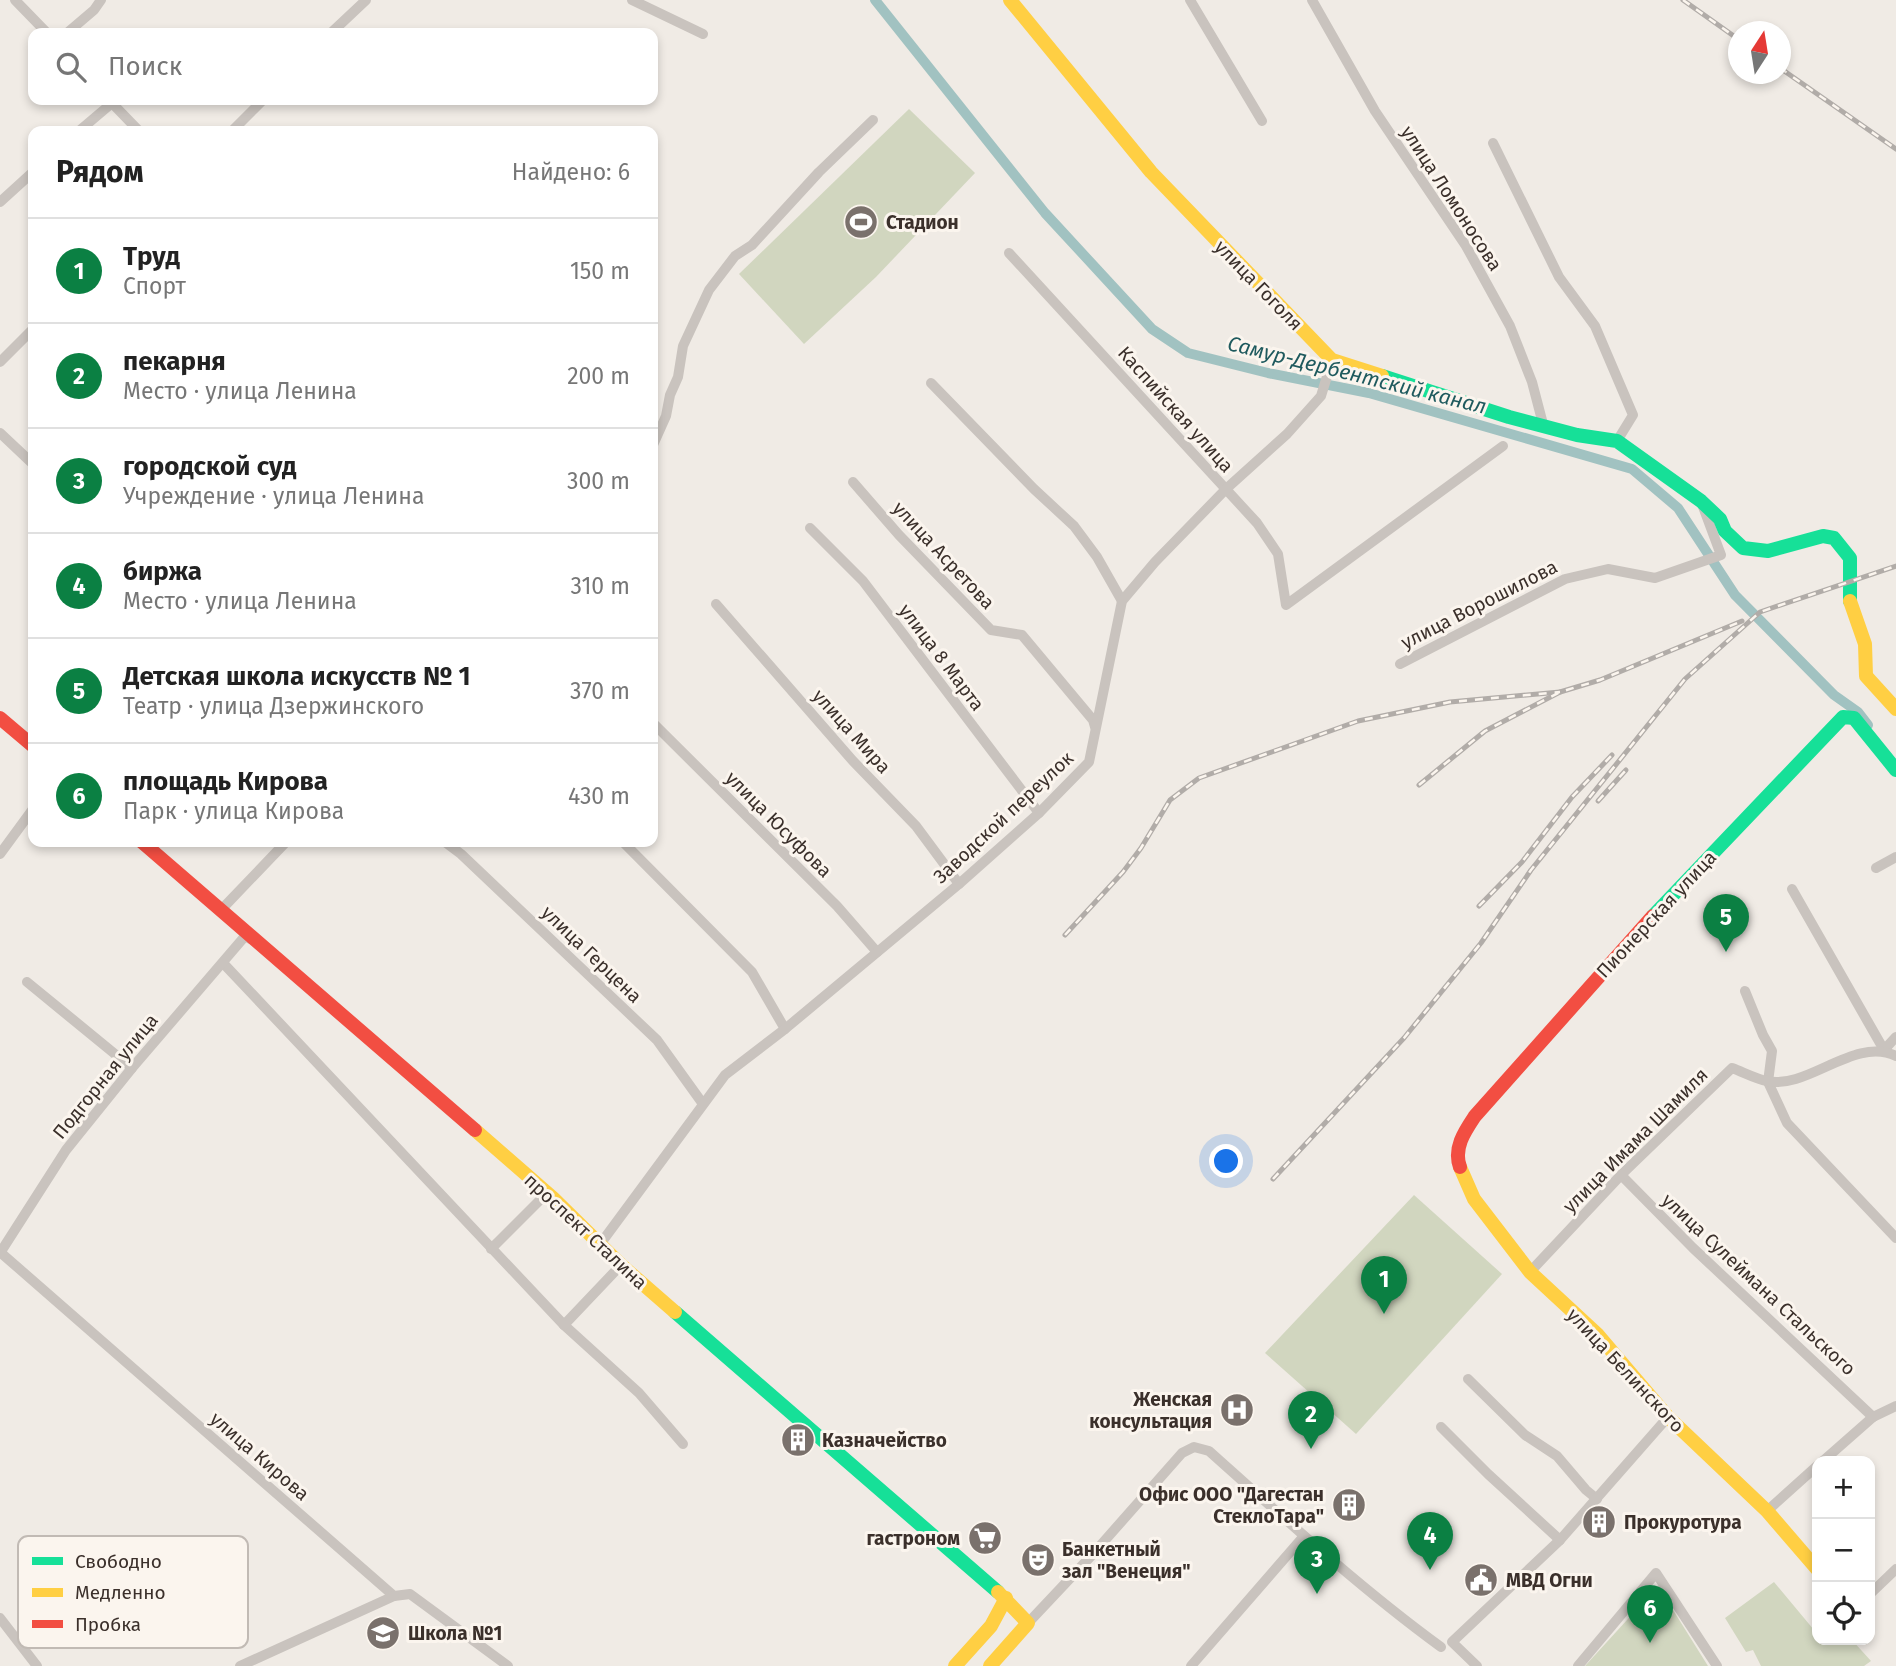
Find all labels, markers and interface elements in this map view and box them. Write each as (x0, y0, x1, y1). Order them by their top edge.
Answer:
north arrow (1728, 21, 1791, 84)
search box (28, 28, 658, 105)
icon: search (52, 48, 90, 86)
text: Поиск (108, 51, 182, 82)
street label: улица Ломоносова (1396, 121, 1507, 275)
text: Рядом (56, 154, 144, 190)
text: Найдено: 6 (512, 158, 630, 186)
sports icon: Стадион (842, 203, 880, 241)
place label: Стадион (886, 211, 959, 234)
street label: улица Гоголя (1210, 235, 1307, 335)
text: Труд (123, 241, 180, 272)
text: 1 (74, 257, 84, 285)
text: 150 m (570, 257, 630, 285)
text: Спорт (123, 272, 186, 300)
water label: Самур-Дербентский канал (1225, 330, 1489, 420)
street label: Каспийская улица (1113, 341, 1238, 477)
text: пекарня (123, 346, 226, 377)
text: 2 (73, 362, 85, 390)
text: 200 m (567, 362, 630, 390)
text: Место · улица Ленина (123, 377, 357, 405)
text: городской суд (123, 451, 297, 482)
text: 3 (73, 467, 85, 495)
text: 300 m (567, 467, 630, 495)
text: Учреждение · улица Ленина (123, 482, 424, 510)
street label: улица Асретова (888, 497, 1000, 614)
street label: улица Ворошилова (1397, 555, 1561, 654)
text: биржа (123, 556, 202, 587)
text: 4 (73, 572, 86, 600)
text: 310 m (570, 572, 630, 600)
text: Место · улица Ленина (123, 587, 357, 615)
street label: улица 8 Марта (894, 599, 989, 715)
text: Детская школа искусств № 1 (123, 661, 471, 692)
text: 5 (73, 677, 85, 705)
text: 370 m (570, 677, 630, 705)
street label: улица Мира (808, 684, 896, 778)
text: Театр · улица Дзержинского (123, 692, 424, 720)
street label: Заводской переулок (929, 747, 1078, 888)
text: площадь Кирова (123, 766, 328, 797)
street label: улица Юсуфова (721, 766, 837, 882)
text: 6 (73, 782, 85, 810)
text: 430 m (568, 782, 630, 810)
text: Парк · улица Кирова (123, 797, 344, 825)
street label: Пионерская улица (1591, 846, 1721, 983)
pin: 5 (1703, 894, 1749, 952)
street label: улица Герцена (537, 901, 646, 1008)
street label: Подгорная улица (48, 1009, 163, 1144)
street label: улица Имама Шамиля (1558, 1063, 1713, 1218)
your location (1209, 1144, 1243, 1178)
street label: проспект Сталина (519, 1169, 652, 1294)
street label: улица Сулеймана Стальского (1657, 1189, 1860, 1380)
pin: 1 (1361, 1256, 1407, 1314)
street label: улица Белинского (1562, 1303, 1689, 1437)
place label: Женская консультация (1089, 1388, 1212, 1433)
hospital icon: Женская консультация (1218, 1391, 1256, 1429)
pin: 2 (1288, 1391, 1334, 1449)
street label: улица Кирова (205, 1407, 314, 1506)
building icon: Казначейство (779, 1421, 817, 1459)
place label: Казначейство (822, 1429, 947, 1452)
map controls (1812, 1456, 1875, 1645)
button: + (1812, 1456, 1875, 1519)
place label: Офис ООО "Дагестан СтеклоТара" (1139, 1483, 1324, 1528)
building icon: Офис ООО "Дагестан СтеклоТара" (1330, 1486, 1368, 1524)
building icon: Прокуротура (1580, 1503, 1618, 1541)
place label: Прокуротура (1624, 1511, 1742, 1534)
pin: 4 (1407, 1512, 1453, 1570)
supermarket icon: гастроном (966, 1519, 1004, 1557)
button: − (1812, 1519, 1875, 1582)
place label: гастроном (867, 1527, 960, 1550)
legend (18, 1536, 248, 1648)
pin: 3 (1294, 1536, 1340, 1594)
place label: Банкетный зал "Венеция" (1062, 1538, 1191, 1583)
theatre icon: Банкетный зал "Венеция" (1019, 1541, 1057, 1579)
text: Свободно (75, 1550, 162, 1573)
public building icon: МВД Огни (1462, 1561, 1500, 1599)
place label: МВД Огни (1506, 1569, 1593, 1592)
text: Медленно (75, 1581, 166, 1604)
button: locate (1812, 1582, 1875, 1645)
pin: 6 (1627, 1585, 1673, 1643)
text: Пробка (75, 1613, 141, 1636)
school or university icon: Школа №1 (364, 1614, 402, 1652)
place label: Школа №1 (408, 1622, 502, 1645)

